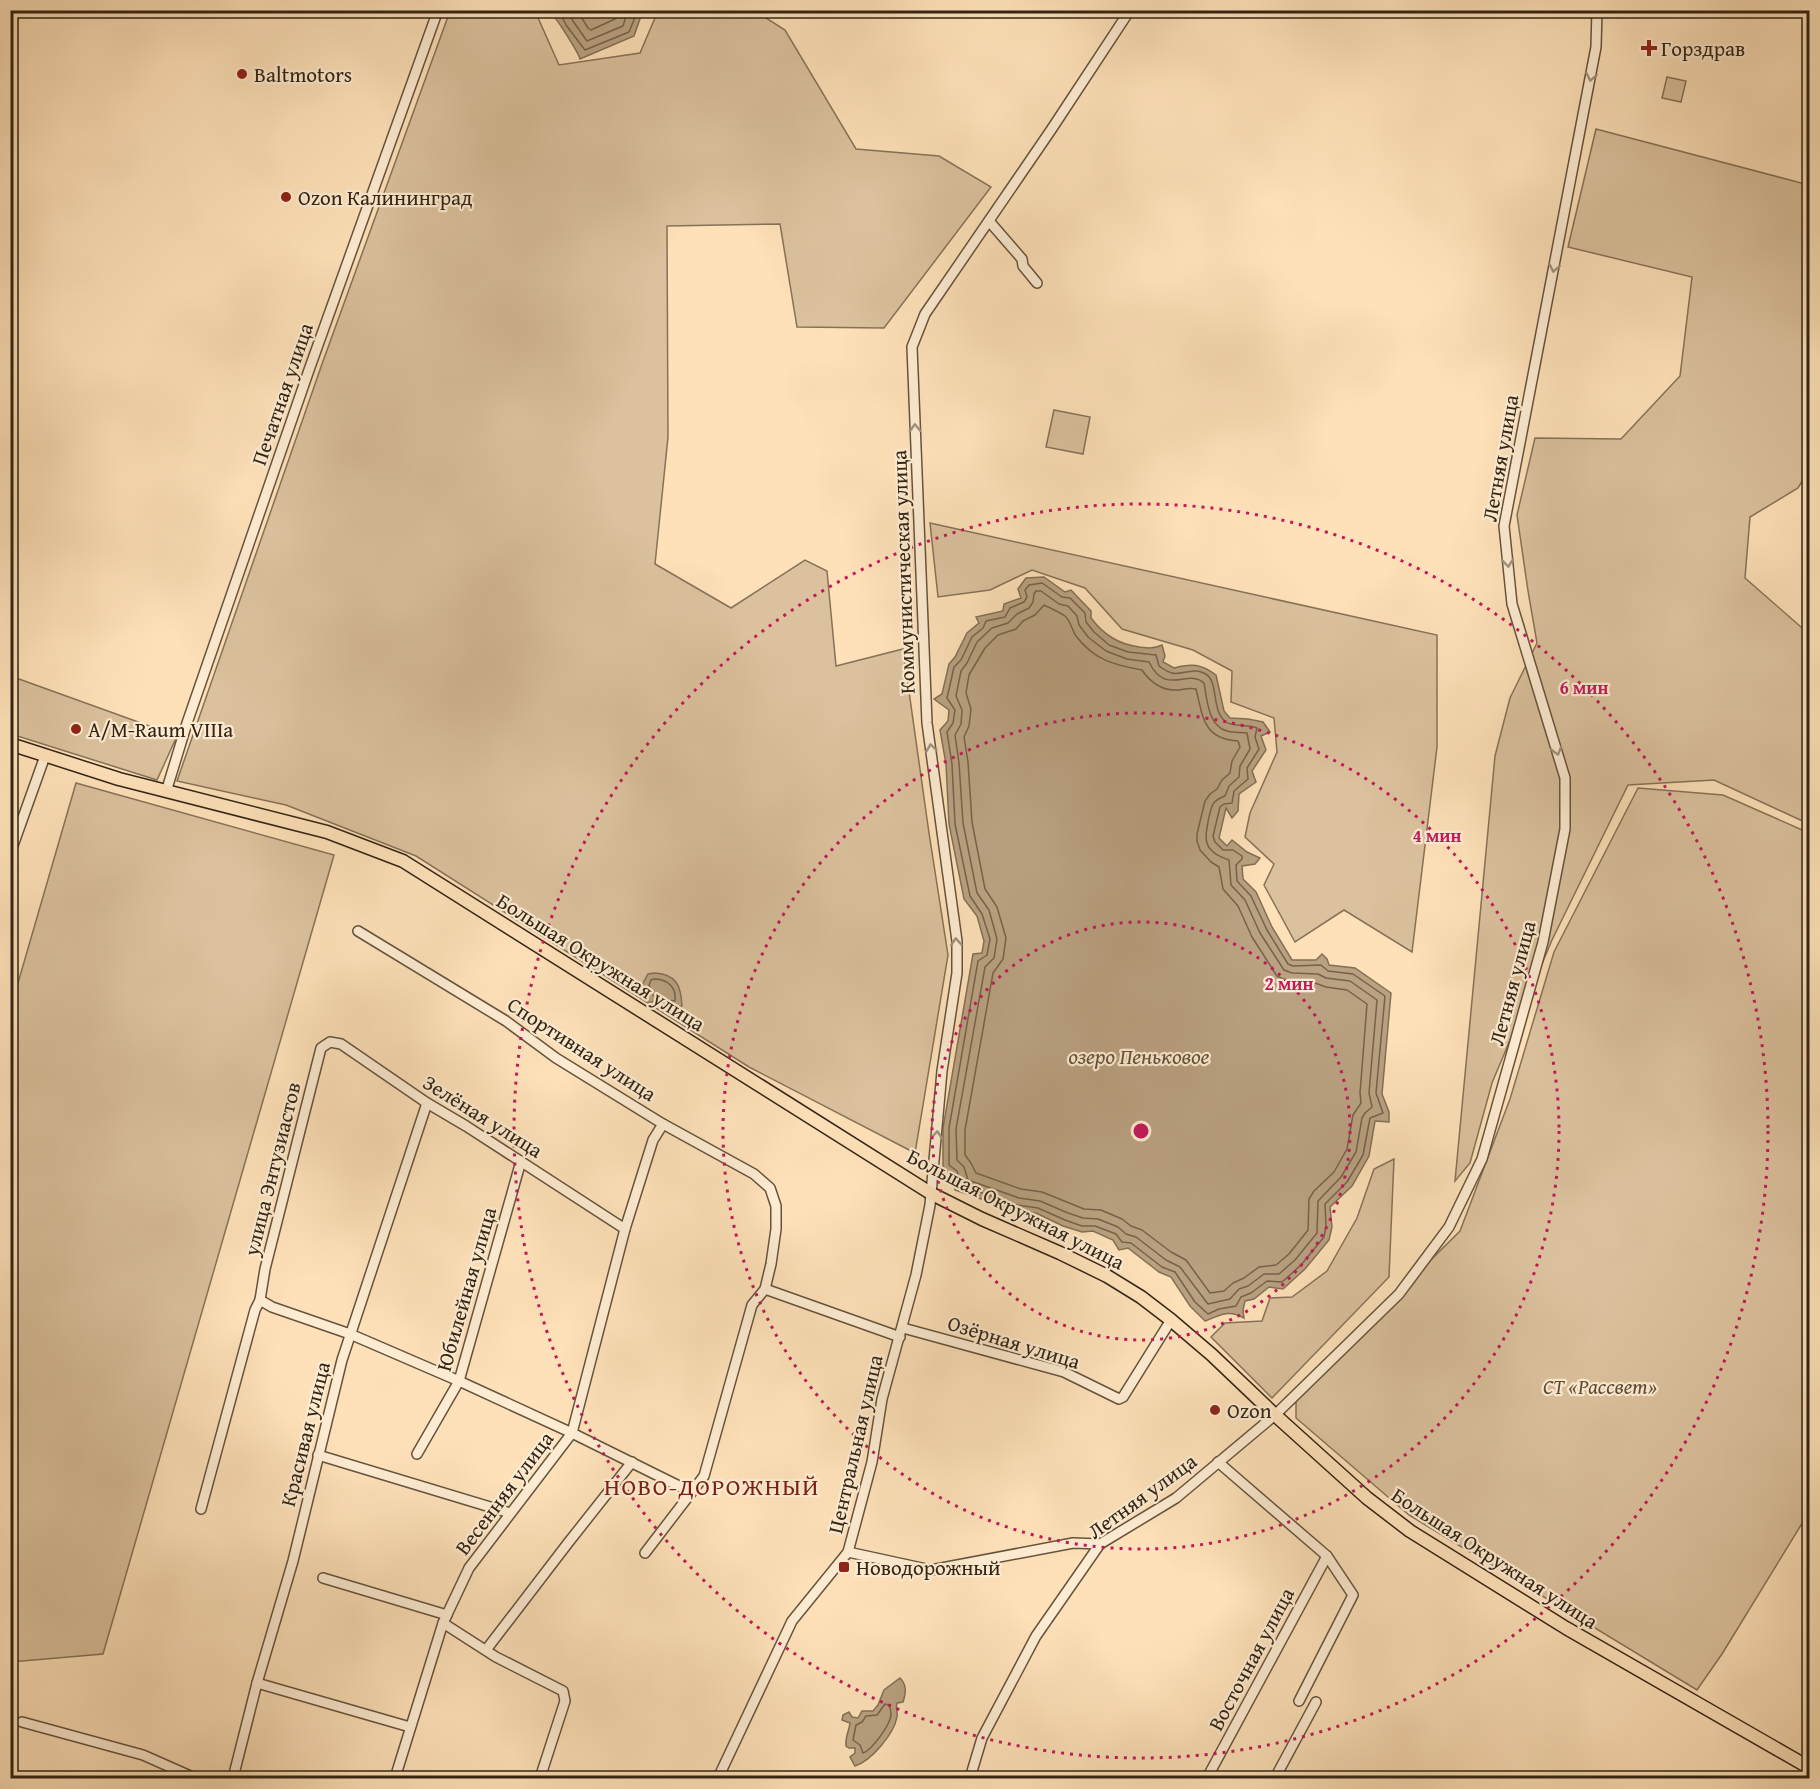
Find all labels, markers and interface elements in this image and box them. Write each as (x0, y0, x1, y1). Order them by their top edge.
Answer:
place label: Горздрав (1661, 33, 1745, 64)
marker: Горздрав (1642, 41, 1656, 55)
place label: Baltmotors (254, 59, 352, 90)
marker: Baltmotors (235, 67, 249, 81)
one-way arrow (1585, 71, 1598, 81)
place label: Ozon Калининград (298, 182, 473, 213)
marker: Ozon Калининград (279, 190, 293, 204)
one-way arrow (1548, 263, 1561, 273)
street label: Печатная улица (243, 319, 321, 469)
street label: Летняя улица (1474, 392, 1526, 524)
one-way arrow (909, 423, 922, 432)
street label: Коммунистическая улица (883, 449, 923, 695)
one-way arrow (1501, 559, 1514, 568)
text: 6 мин (1559, 674, 1609, 701)
place label: A/M-Raum VIIIa (88, 714, 233, 745)
marker: A/M-Raum VIIIa (69, 722, 83, 736)
one-way arrow (925, 744, 937, 753)
one-way arrow (1550, 746, 1562, 756)
text: 4 мин (1412, 822, 1462, 849)
street label: Большая Окружная улица (491, 885, 711, 1039)
street label: Летняя улица (1480, 917, 1544, 1049)
one-way arrow (950, 937, 963, 946)
text: 2 мин (1264, 970, 1314, 997)
street label: Спортивная улица (501, 989, 663, 1109)
water label: озеро Пеньковое (1069, 1040, 1210, 1072)
street label: Зелёная улица (417, 1067, 549, 1165)
street label: улица Энтузиастов (235, 1079, 309, 1260)
centre of rings (1131, 1121, 1151, 1141)
one-way arrow (930, 1131, 943, 1140)
street label: Большая Окружная улица (902, 1141, 1130, 1277)
street label: Юбилейная улица (428, 1203, 504, 1375)
street label: Озёрная улица (944, 1307, 1084, 1377)
street label: Центральная улица (819, 1352, 891, 1536)
street label: Красивая улица (272, 1358, 338, 1510)
park label: СТ «Рассвет» (1543, 1371, 1657, 1402)
place label: Ozon (1227, 1395, 1272, 1426)
marker: Ozon (1208, 1403, 1222, 1417)
street label: Весенняя улица (447, 1425, 561, 1561)
street label: Летняя улица (1081, 1446, 1203, 1546)
district label: НОВО-ДОРОЖНЫЙ (604, 1469, 820, 1504)
street label: Большая Окружная улица (1386, 1480, 1604, 1636)
place label: Новодорожный (856, 1552, 1001, 1583)
marker: Новодорожный (837, 1560, 851, 1574)
street label: Восточная улица (1200, 1582, 1302, 1736)

